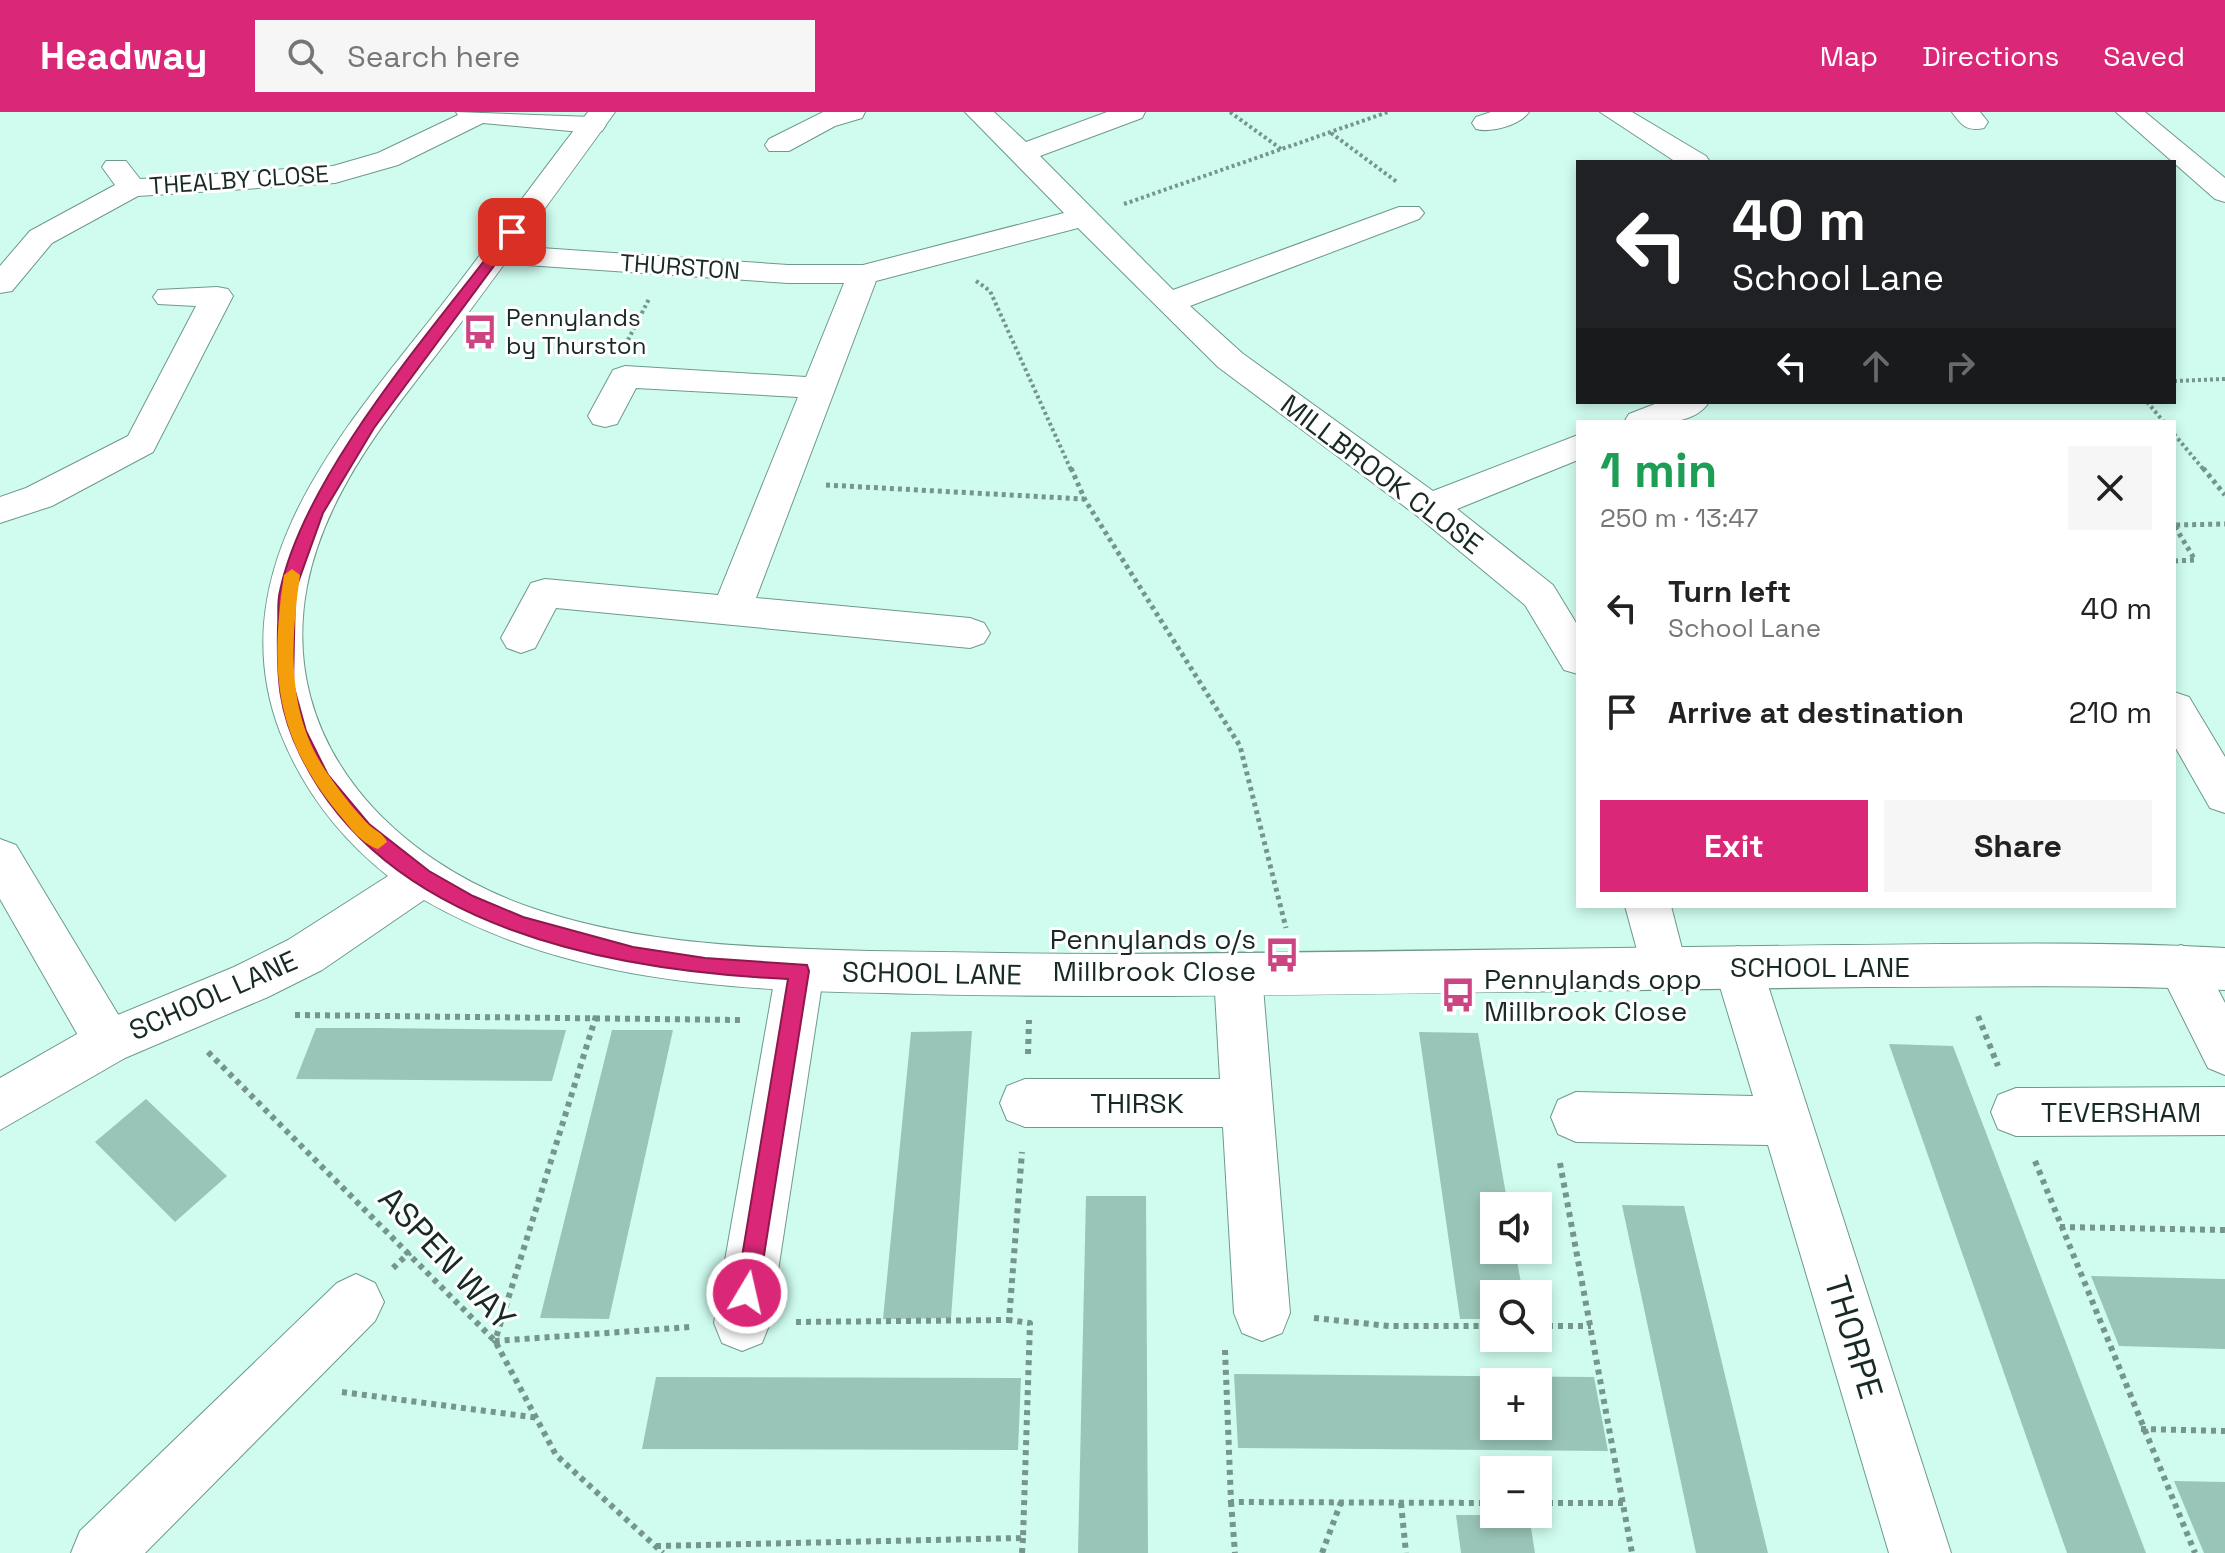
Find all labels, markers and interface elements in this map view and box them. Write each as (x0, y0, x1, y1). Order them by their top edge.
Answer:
search box (255, 20, 815, 92)
text: Headway (40, 32, 207, 80)
icon: search (283, 34, 327, 78)
text: Search here (347, 37, 520, 76)
text: Map (1820, 38, 1878, 74)
text: Directions (1922, 38, 2059, 74)
text: Saved (2103, 38, 2185, 74)
street label: THEALBY CLOSE (148, 158, 330, 201)
text: 40 m (1732, 185, 1866, 256)
icon: left (1600, 192, 1704, 296)
pin (478, 198, 546, 266)
icon: arrive (490, 210, 534, 254)
street label: THURSTON (619, 247, 741, 286)
text: School Lane (1732, 255, 1944, 301)
place label: Pennylands by Thurston (506, 302, 646, 361)
bus stop icon: Pennylands by Thurston (461, 313, 499, 351)
icon: left (1770, 344, 1814, 388)
icon: ahead (1854, 344, 1898, 388)
icon: right (1938, 344, 1982, 388)
street label: MILLBROOK CLOSE (1274, 386, 1490, 562)
text: 1 min (1600, 440, 1717, 501)
button: close (2068, 446, 2152, 530)
text: 250 m · 13:47 (1600, 501, 1758, 535)
text: Turn left (1668, 572, 1791, 611)
icon: left (1600, 586, 1644, 630)
text: 40 m (2081, 589, 2152, 628)
text: School Lane (1668, 611, 1821, 645)
icon: arrive (1600, 690, 1644, 734)
text: Arrive at destination (1668, 693, 1964, 732)
text: 210 m (2069, 693, 2152, 732)
button: Exit (1600, 800, 1868, 892)
button: Share (1884, 800, 2152, 892)
place label: Pennylands o/s Millbrook Close (1050, 921, 1256, 989)
bus stop icon: Pennylands o/s Millbrook Close (1263, 936, 1301, 974)
street label: SCHOOL LANE (123, 942, 303, 1048)
street label: SCHOOL LANE (1730, 949, 1910, 985)
street label: SCHOOL LANE (842, 953, 1022, 993)
place label: Pennylands opp Millbrook Close (1484, 961, 1702, 1029)
bus stop icon: Pennylands opp Millbrook Close (1439, 976, 1477, 1014)
street label: THIRSK (1090, 1085, 1184, 1121)
street label: TEVERSHAM (2041, 1094, 2201, 1130)
street label: ASPEN WAY (369, 1177, 524, 1339)
map controls (1480, 1192, 1552, 1528)
button: sound (1480, 1192, 1552, 1264)
position arrow (705, 1251, 789, 1335)
street label: THORPE (1815, 1271, 1893, 1404)
button: search (1480, 1280, 1552, 1352)
button: + (1480, 1368, 1552, 1440)
button: − (1480, 1456, 1552, 1528)

